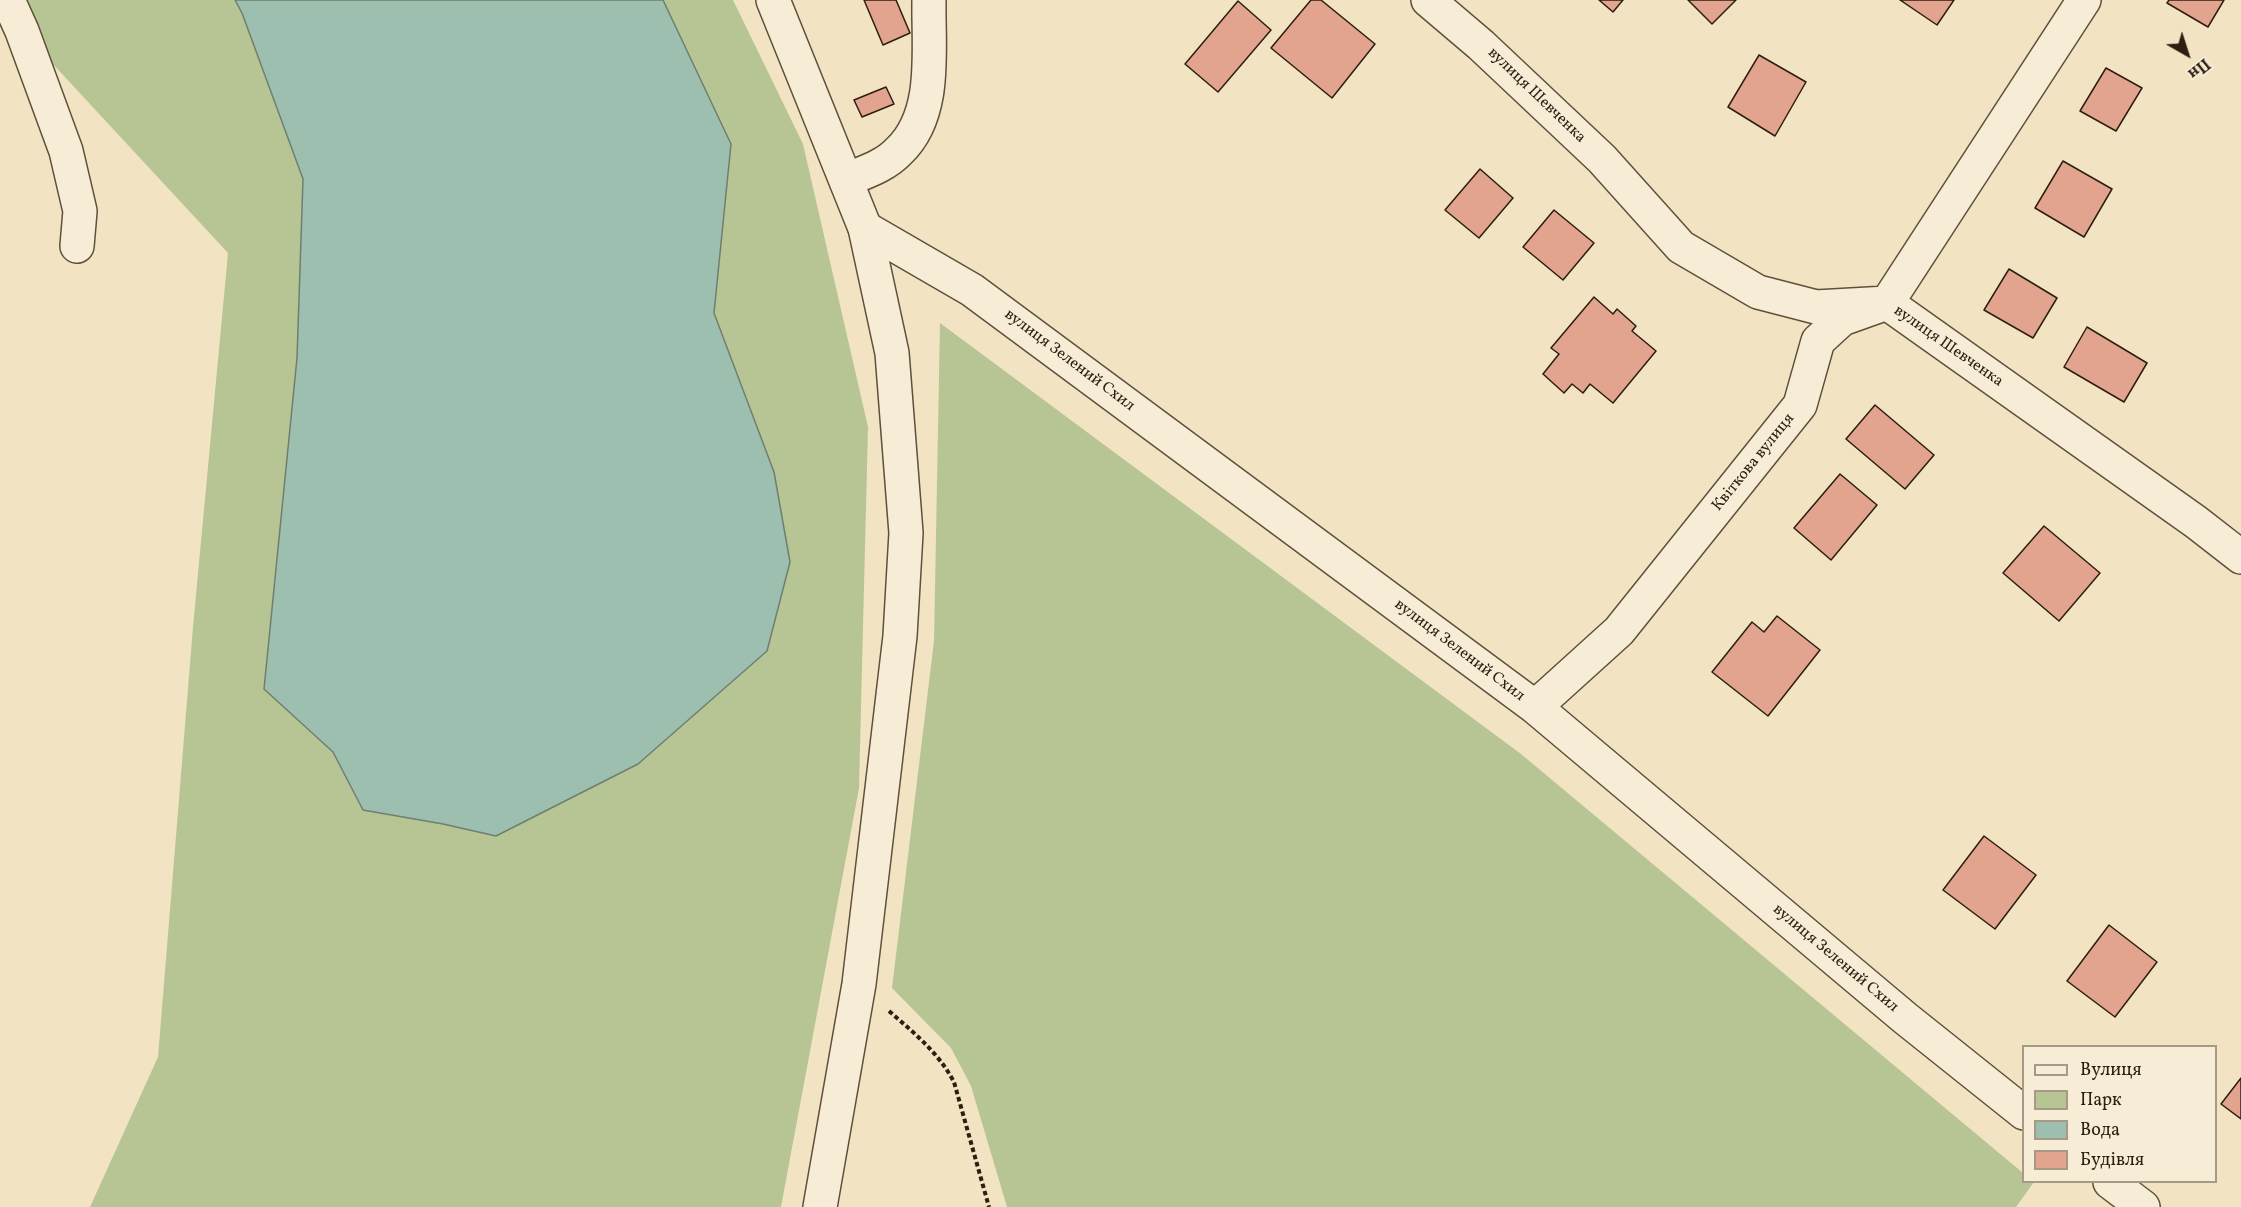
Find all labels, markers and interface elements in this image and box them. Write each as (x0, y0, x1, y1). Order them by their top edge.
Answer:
north arrow (2157, 24, 2217, 84)
street label: вулиця Шевченка (1483, 44, 1589, 148)
text: Пн (2183, 52, 2214, 84)
street label: вулиця Шевченка (1890, 302, 2006, 392)
street label: вулиця Зелений Схил (1000, 306, 1138, 416)
street label: Квіткова вулиця (1709, 410, 1799, 516)
street label: вулиця Зелений Схил (1390, 596, 1528, 706)
street label: вулиця Зелений Схил (1768, 901, 1902, 1017)
legend (2022, 1045, 2217, 1183)
text: Вулиця (2080, 1058, 2142, 1083)
text: Парк (2080, 1088, 2122, 1113)
text: Вода (2080, 1118, 2120, 1143)
text: Будівля (2080, 1148, 2144, 1173)

